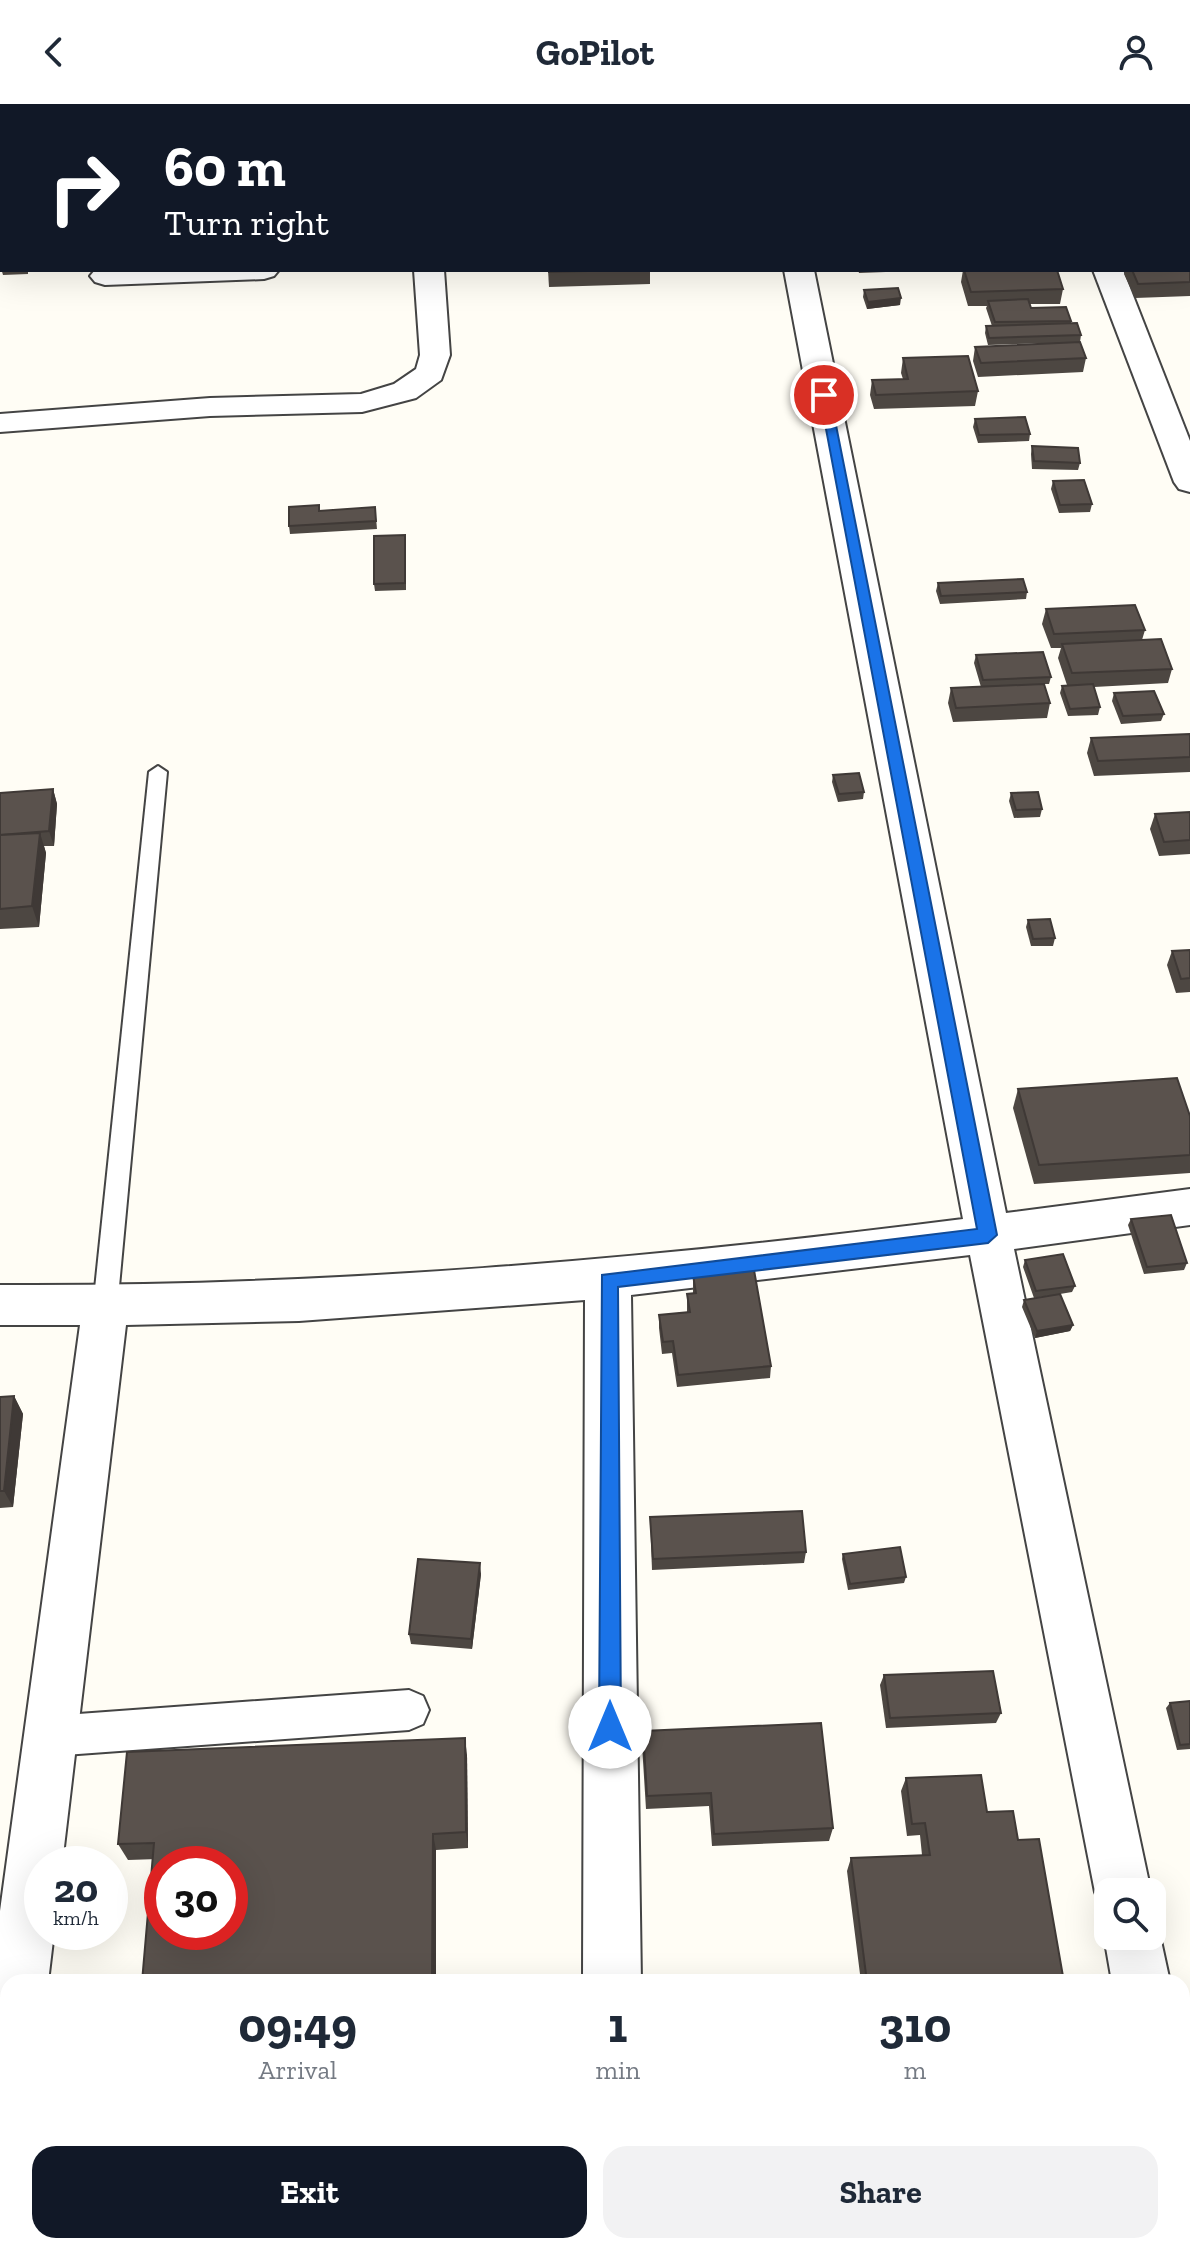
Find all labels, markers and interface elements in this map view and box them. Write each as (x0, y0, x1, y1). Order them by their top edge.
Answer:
icon: back (32, 30, 76, 74)
icon: person (1114, 30, 1158, 74)
text: GoPilot (536, 31, 654, 74)
text: 60 m (164, 133, 286, 200)
icon: right (32, 136, 136, 240)
text: Turn right (164, 201, 329, 244)
pin (790, 361, 858, 429)
icon: arrive (802, 373, 846, 417)
position arrow (568, 1685, 652, 1769)
speed limit sign: 30 (144, 1846, 248, 1950)
text: 20 (54, 1864, 98, 1912)
map controls (1094, 1878, 1166, 1950)
button: search (1094, 1878, 1166, 1950)
text: km/h (53, 1906, 99, 1930)
text: 09:49 (239, 1997, 357, 2054)
text: 1 (608, 1997, 628, 2054)
text: 310 (879, 1997, 951, 2054)
text: Arrival (259, 2054, 337, 2086)
text: min (596, 2054, 640, 2086)
text: m (904, 2054, 926, 2086)
button: Exit (32, 2146, 587, 2238)
button: Share (603, 2146, 1158, 2238)

